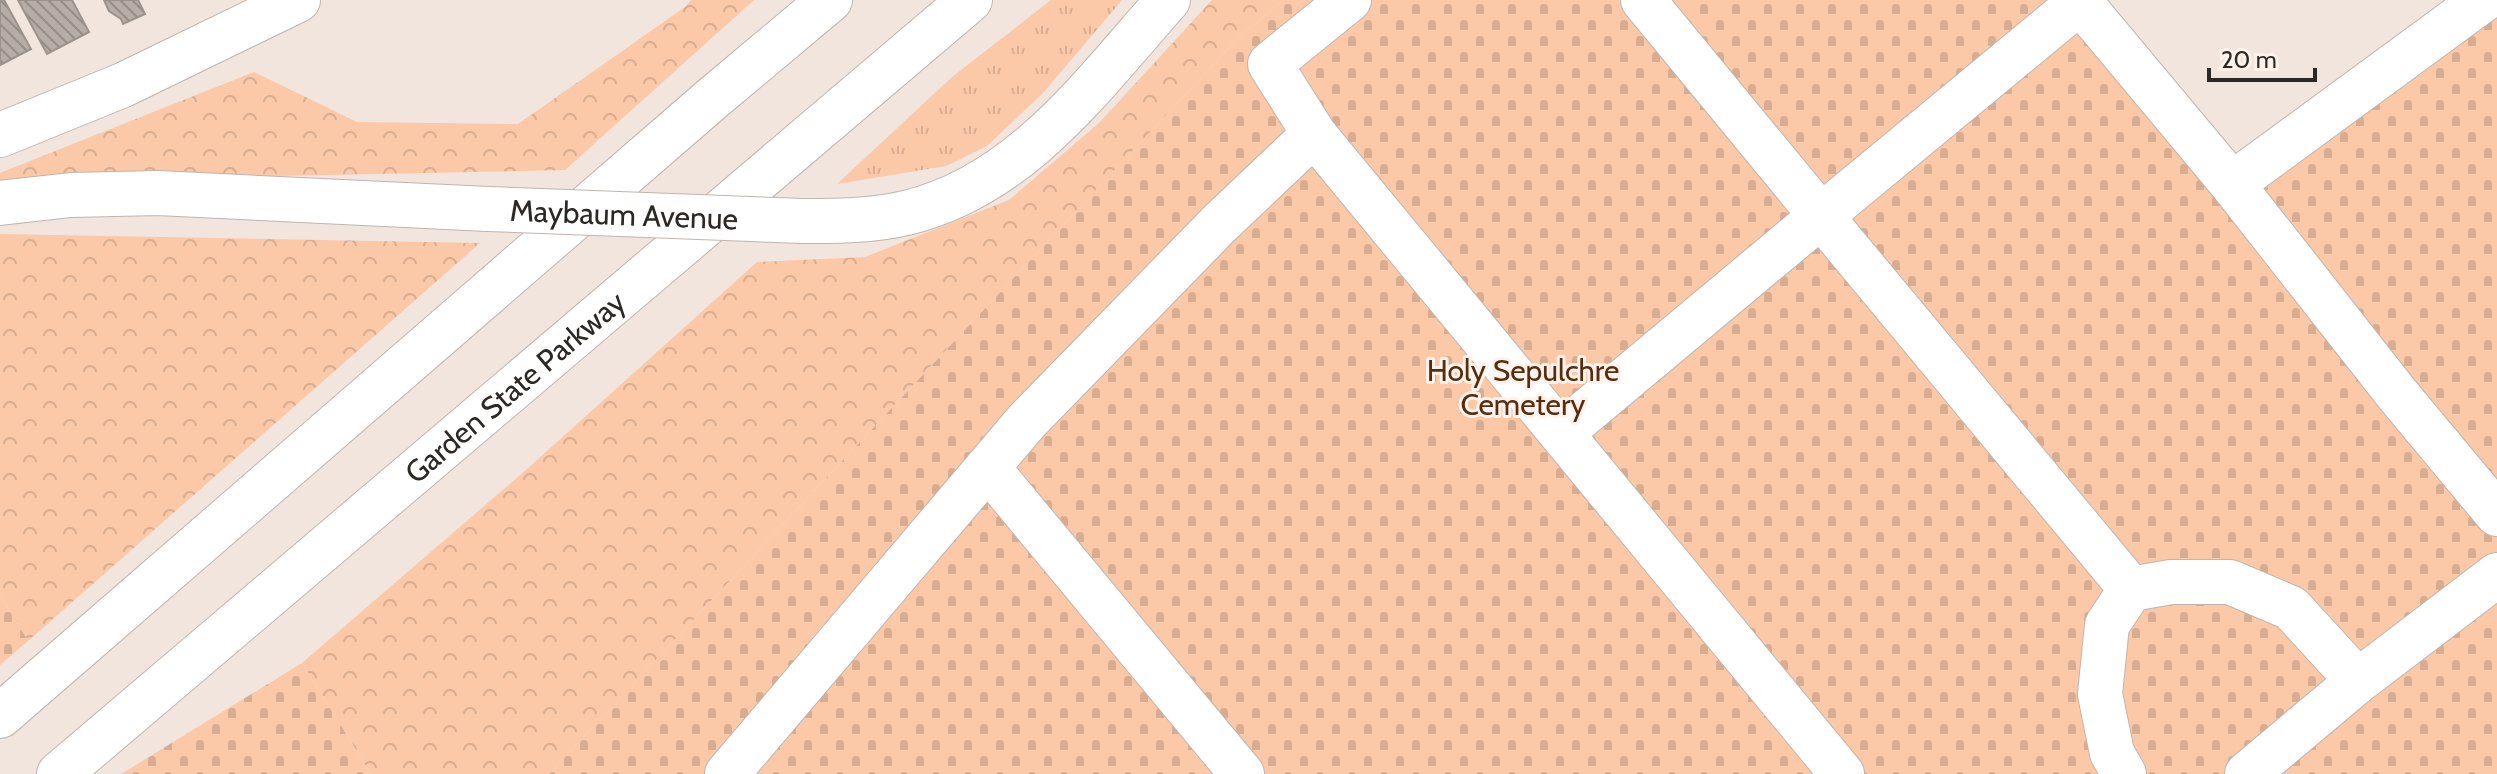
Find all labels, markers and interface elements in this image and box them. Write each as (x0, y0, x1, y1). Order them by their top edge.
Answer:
scale bar (2209, 32, 2315, 82)
text: 20 m (2221, 45, 2277, 74)
street label: Maybaum Avenue (509, 191, 739, 237)
street label: Garden State Parkway (397, 283, 632, 491)
park label: Holy Sepulchre Cemetery (1427, 352, 1619, 423)

